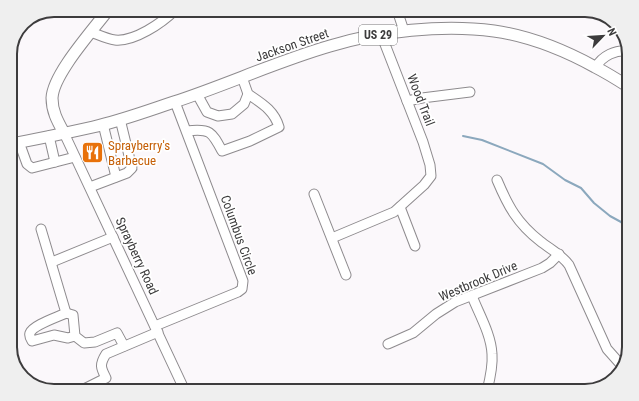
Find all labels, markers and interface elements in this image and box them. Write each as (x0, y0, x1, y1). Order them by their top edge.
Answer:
north arrow (583, 16, 623, 56)
street label: Jackson Street (253, 25, 331, 65)
road number: US 29 (359, 25, 397, 45)
text: N (604, 26, 619, 38)
street label: Wood Trail (404, 72, 438, 128)
place label: Sprayberry's Barbecue (108, 138, 170, 168)
restaurant icon: Sprayberry's Barbecue (79, 139, 105, 165)
street label: Columbus Circle (218, 193, 260, 277)
street label: Sprayberry Road (113, 215, 161, 297)
street label: Westbrook Drive (437, 258, 519, 304)

